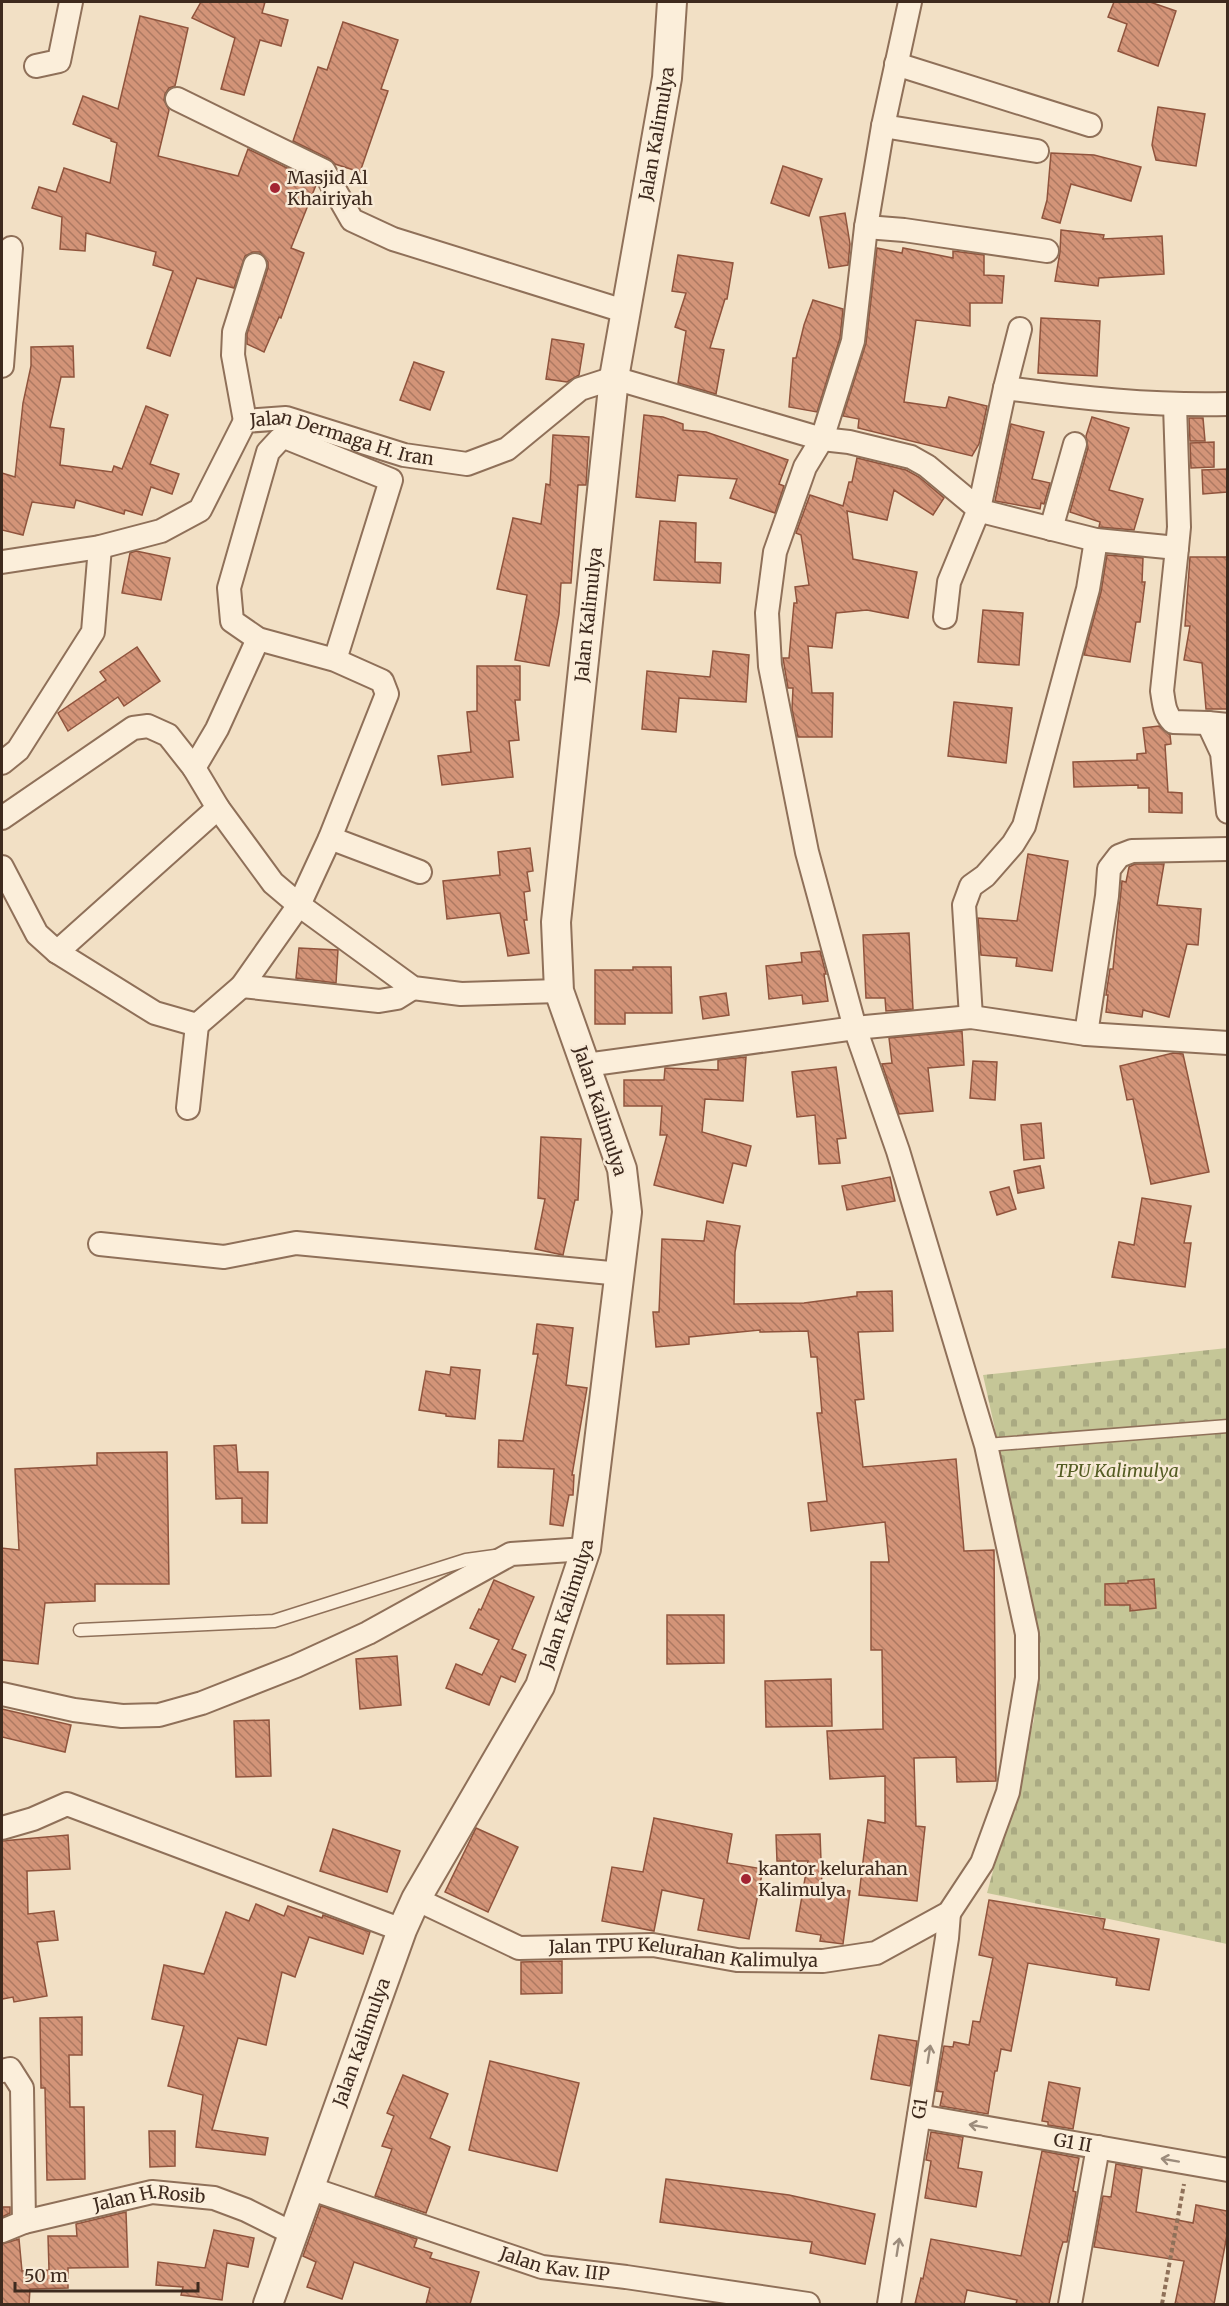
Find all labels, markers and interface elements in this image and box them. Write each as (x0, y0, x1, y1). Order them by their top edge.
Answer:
street label: Jalan Kalimulya (633, 66, 679, 203)
place label: Masjid Al Khairiyah (287, 166, 373, 210)
marker: Masjid Al Khairiyah (268, 181, 282, 195)
street label: Jalan Dermaga H. Iran (248, 405, 435, 470)
street label: Jalan Kalimulya (570, 546, 607, 684)
street label: Jalan Kalimulya (568, 1042, 632, 1179)
park label: TPU Kalimulya (1055, 1459, 1179, 1482)
street label: Jalan Kalimulya (534, 1538, 598, 1673)
place label: kantor kelurahan Kalimulya (758, 1857, 908, 1901)
marker: kantor kelurahan Kalimulya (739, 1872, 753, 1886)
street label: Jalan TPU Kelurahan Kalimulya (547, 1933, 818, 1972)
street label: Jalan Kalimulya (327, 1974, 395, 2111)
one-way arrow (923, 2045, 934, 2064)
street label: G1 (907, 2096, 932, 2120)
one-way arrow (968, 2120, 988, 2131)
street label: G1 II (1052, 2128, 1094, 2157)
one-way arrow (1161, 2154, 1180, 2165)
street label: Jalan H.Rosib (90, 2180, 207, 2217)
one-way arrow (893, 2237, 904, 2257)
street label: Jalan Kav. IIP (496, 2241, 611, 2286)
scale bar (15, 2255, 198, 2293)
text: 50 m (24, 2264, 68, 2287)

